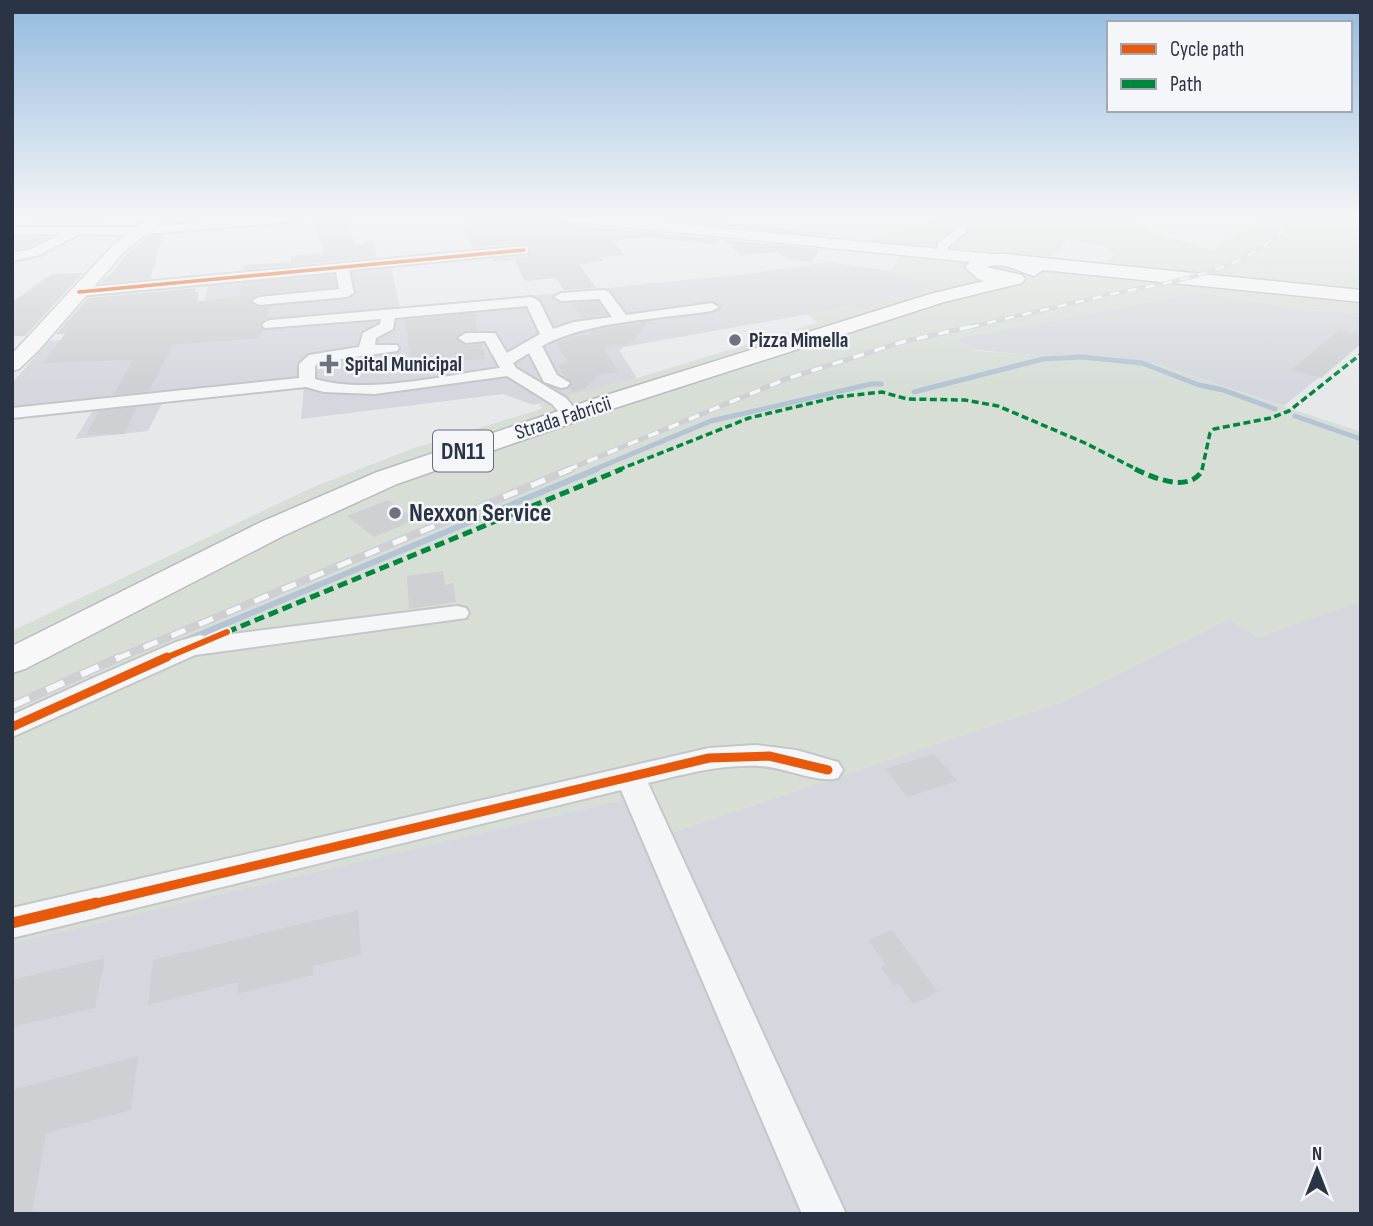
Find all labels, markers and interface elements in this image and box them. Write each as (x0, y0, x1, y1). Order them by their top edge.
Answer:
legend (1107, 21, 1352, 112)
text: Cycle path (1170, 37, 1244, 62)
text: Path (1170, 72, 1202, 97)
place label: Pizza Mimella (749, 328, 848, 353)
marker: Pizza Mimella (727, 332, 743, 348)
place label: Spital Municipal (345, 352, 462, 377)
marker: Spital Municipal (319, 354, 339, 374)
street label: Strada Fabricii (512, 391, 614, 445)
road number: DN11 (433, 430, 493, 472)
place label: Nexxon Service (409, 498, 551, 529)
marker: Nexxon Service (387, 505, 403, 521)
north arrow (1282, 1135, 1352, 1205)
text: N (1312, 1143, 1322, 1166)

